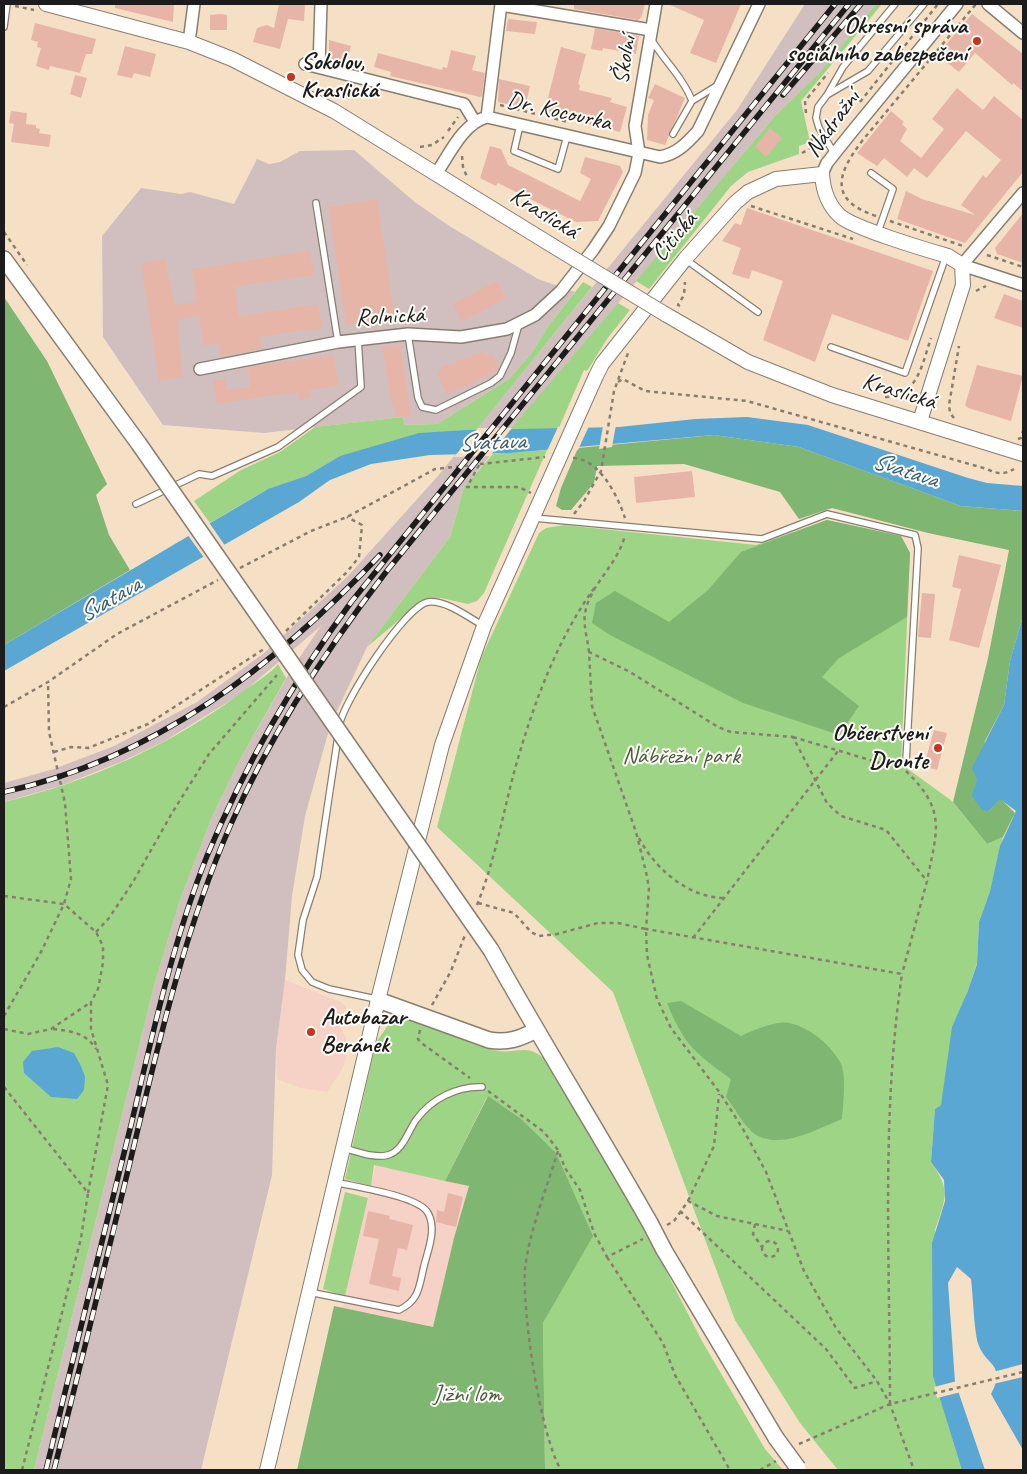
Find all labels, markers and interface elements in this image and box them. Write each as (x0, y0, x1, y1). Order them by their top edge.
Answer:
place label: Okresní správa sociálního zabezpečení (787, 13, 967, 69)
street label: Školní (607, 34, 643, 86)
marker: Okresní správa sociálního zabezpečení (971, 35, 983, 47)
place label: Sokolov, Kraslická (301, 49, 378, 105)
marker: Sokolov, Kraslická (285, 71, 297, 83)
street label: Nádražní (799, 85, 867, 163)
street label: Dr. Kocourka (504, 86, 614, 138)
street label: Kraslická (504, 182, 584, 246)
street label: Citická (646, 206, 704, 268)
street label: Rolnická (355, 301, 425, 333)
street label: Kraslická (859, 367, 939, 417)
water label: Svatava (458, 427, 526, 459)
water label: Svatava (869, 446, 941, 496)
water label: Svatava (74, 570, 146, 630)
place label: Občerstvení Dronte (832, 720, 928, 776)
marker: Občerstvení Dronte (932, 742, 944, 754)
park label: Nábřežní park (622, 743, 740, 771)
place label: Autobazar Beránek (321, 1004, 406, 1060)
marker: Autobazar Beránek (305, 1026, 317, 1038)
park label: Jižní lom (433, 1381, 501, 1409)

